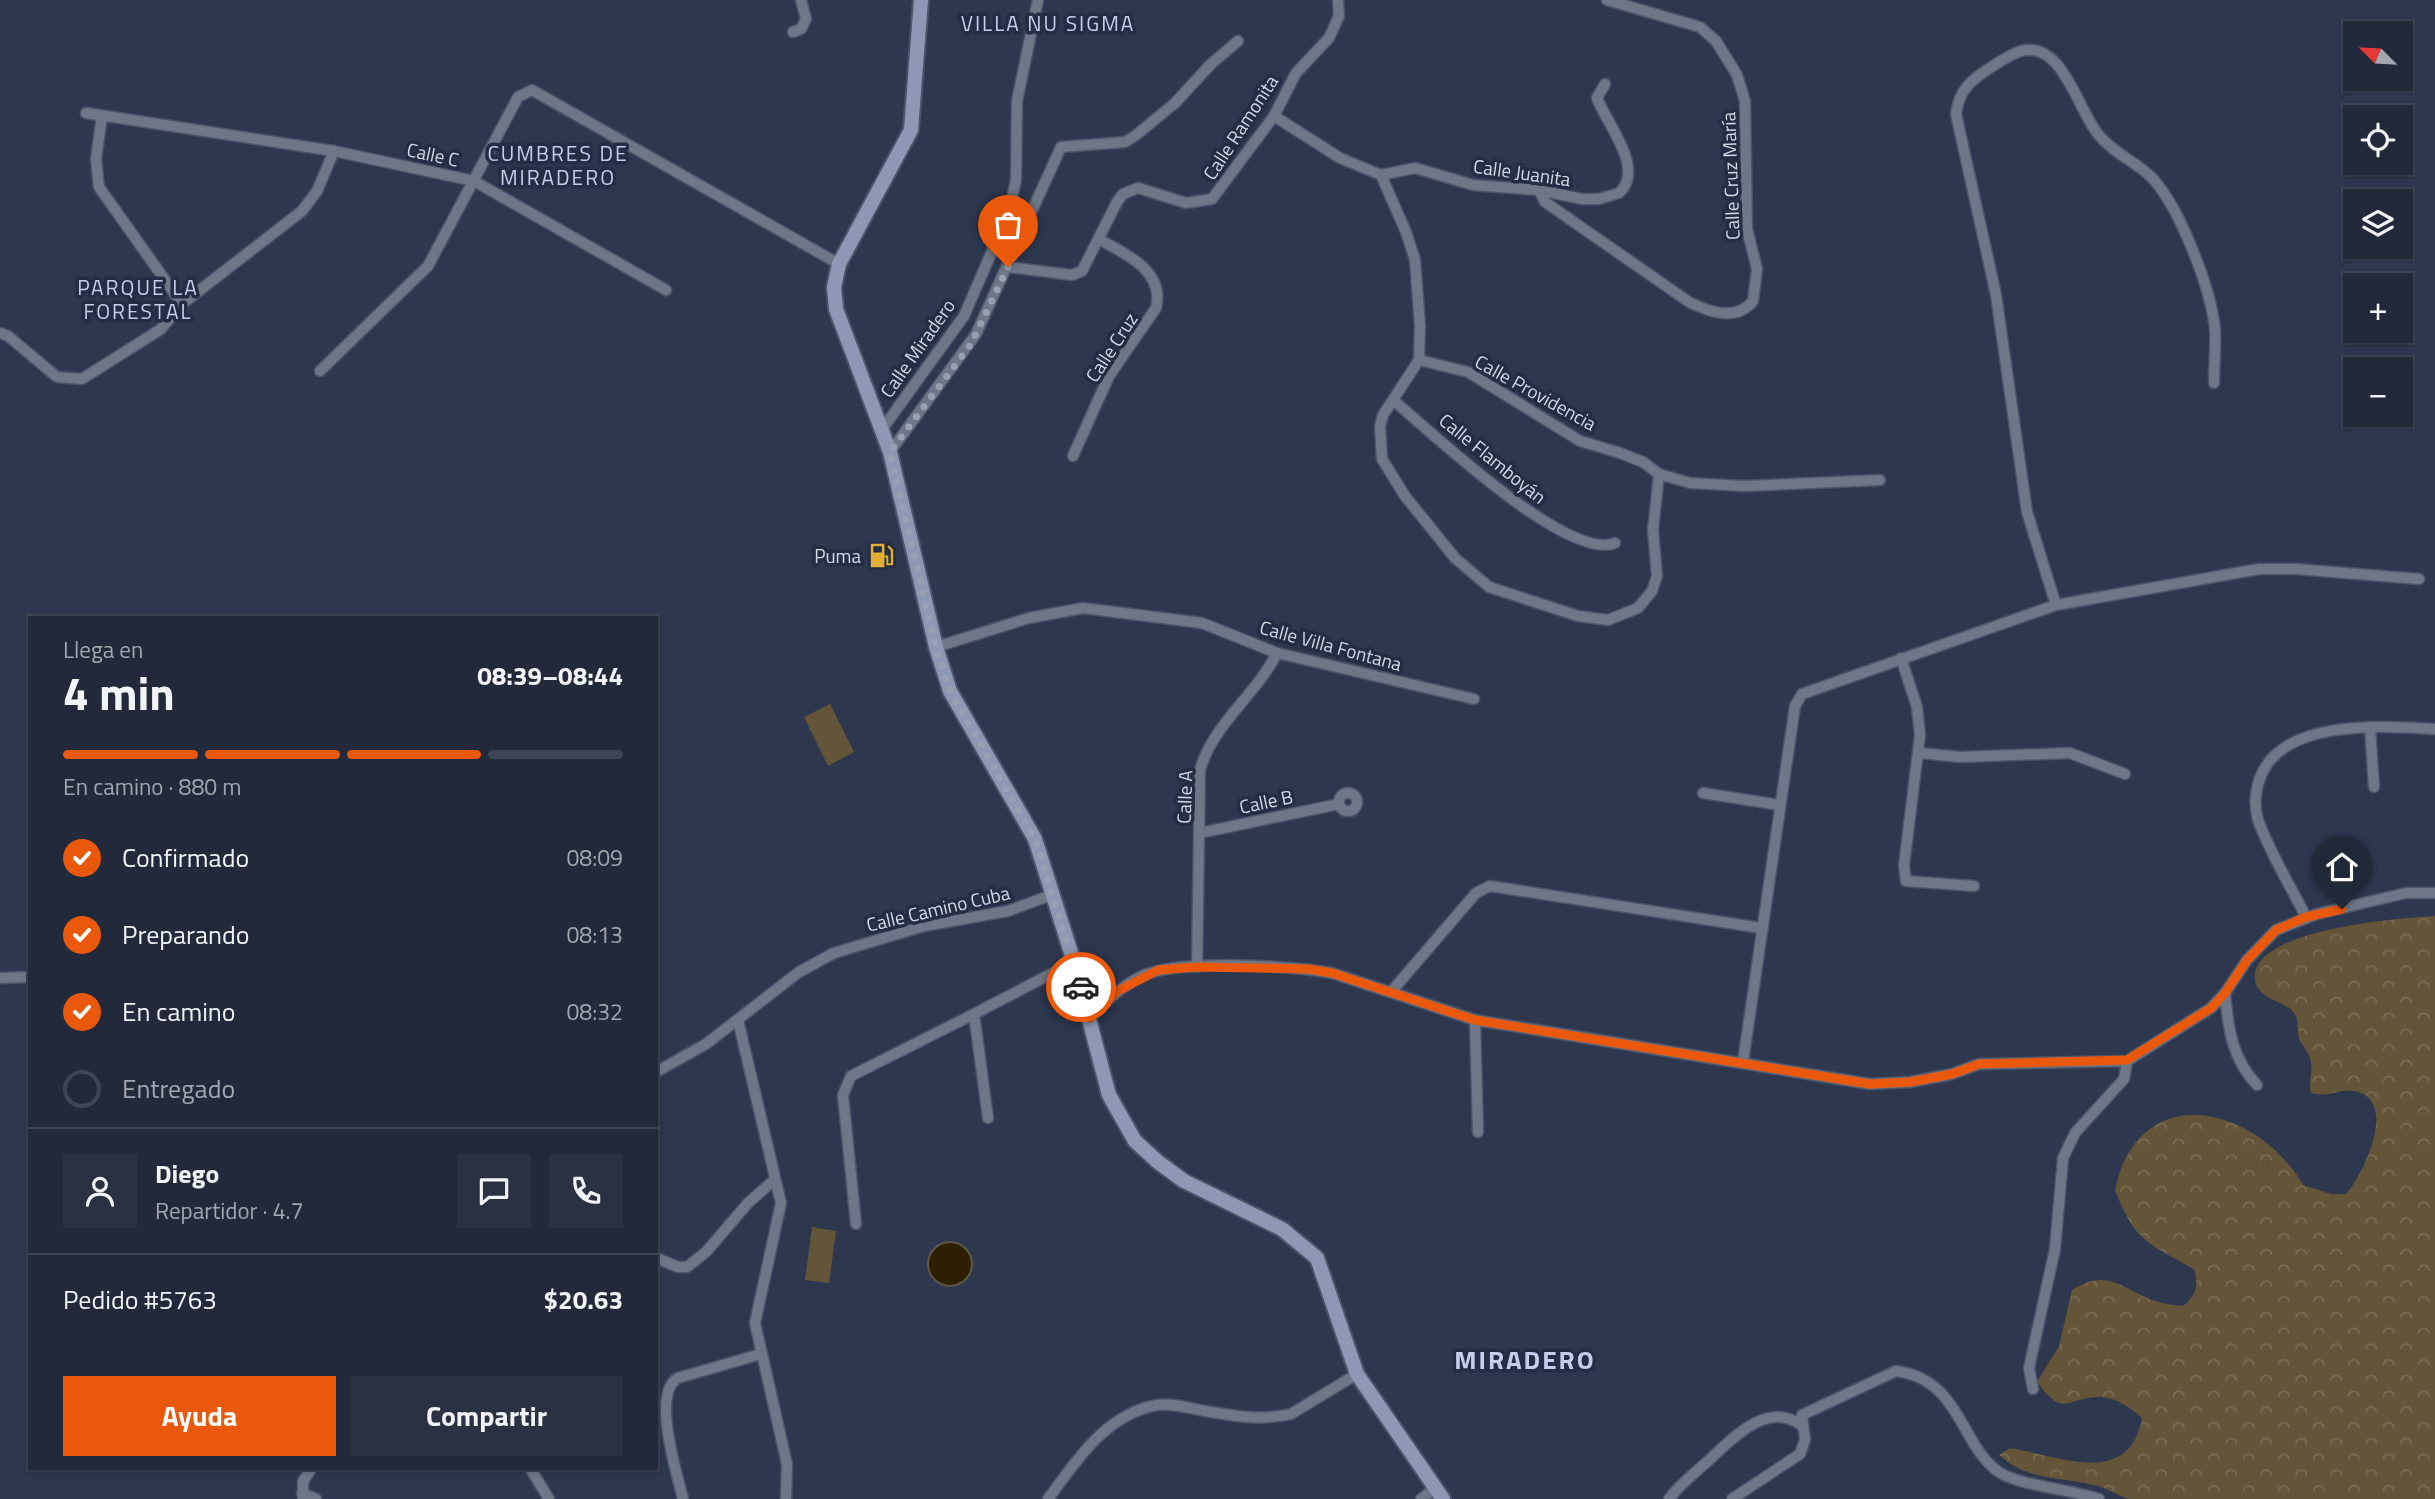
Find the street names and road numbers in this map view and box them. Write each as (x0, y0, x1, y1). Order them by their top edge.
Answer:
street label: Calle Ramonita (1195, 68, 1285, 185)
street label: Calle Cruz María (1713, 111, 1747, 240)
street label: Calle C (404, 134, 462, 174)
street label: Calle Juanita (1471, 151, 1573, 193)
street label: Calle Miradero (872, 293, 962, 403)
street label: Calle Cruz (1078, 306, 1144, 388)
street label: Calle Providencia (1470, 347, 1602, 438)
street label: Calle Flamboyán (1433, 406, 1553, 510)
street label: Calle Villa Fontana (1257, 612, 1406, 678)
street label: Calle A (1169, 770, 1199, 824)
street label: Calle B (1237, 781, 1295, 821)
street label: Calle Camino Cuba (863, 877, 1013, 939)

